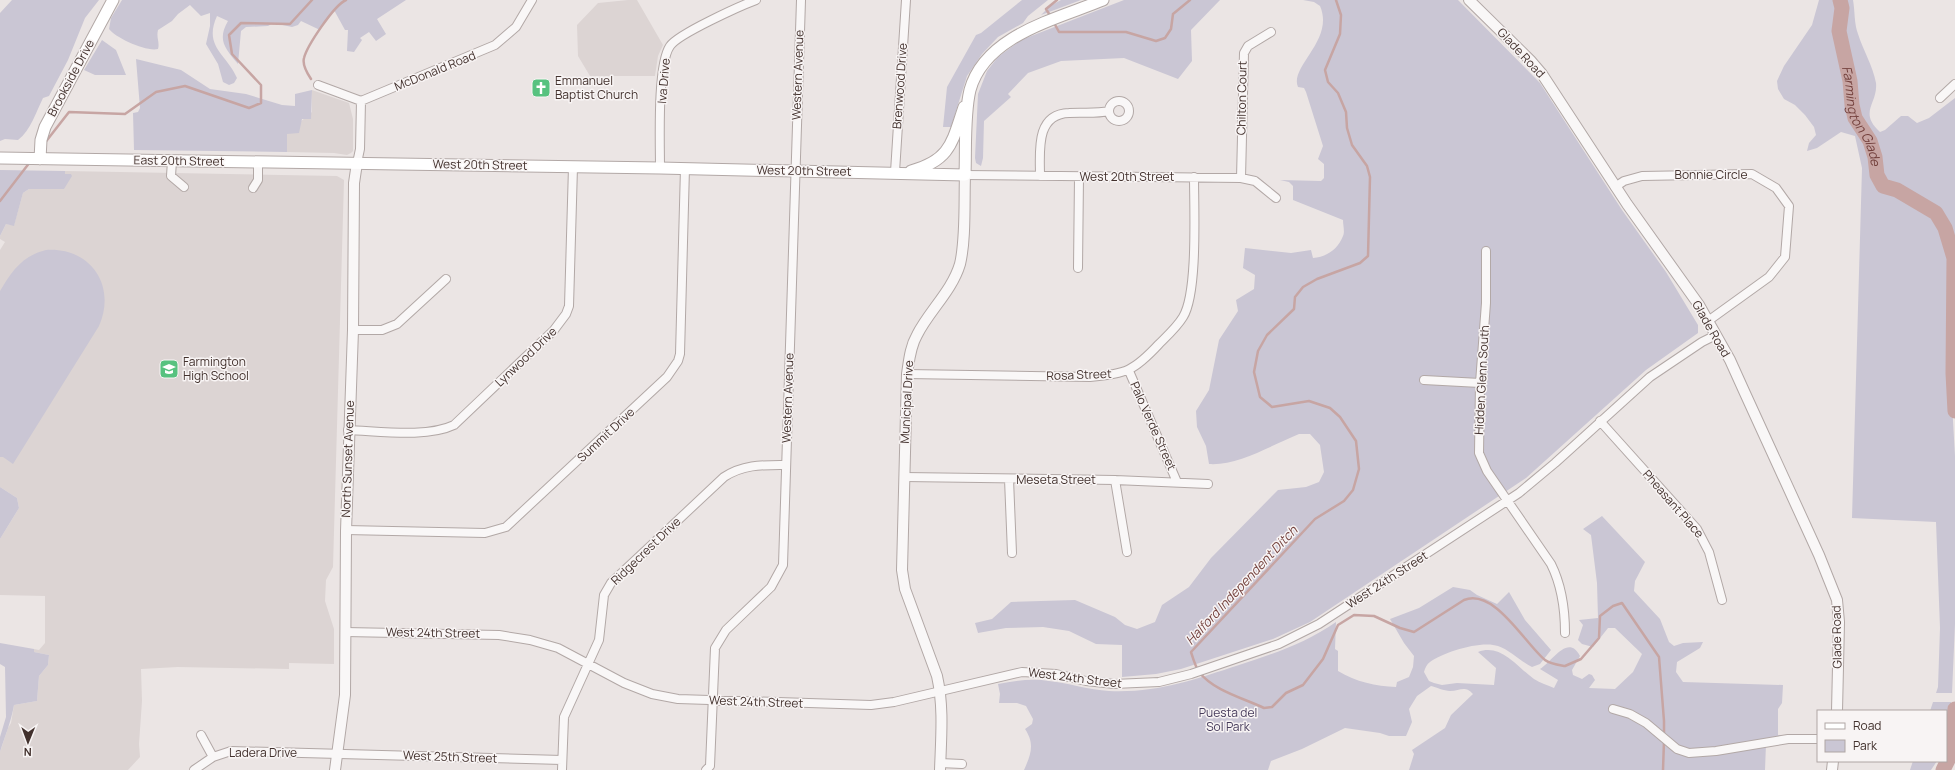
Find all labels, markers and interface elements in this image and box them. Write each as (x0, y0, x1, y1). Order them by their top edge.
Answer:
street label: Glade Road (1494, 24, 1549, 81)
street label: Western Avenue (787, 30, 808, 120)
street label: Brookside Drive (43, 36, 98, 119)
street label: Brenwood Drive (888, 42, 911, 130)
street label: McDonald Road (392, 46, 478, 95)
street label: Iva Drive (653, 57, 674, 104)
street label: Chilton Court (1232, 60, 1251, 135)
water label: Farmington Glade (1838, 64, 1885, 168)
place label: Emmanuel Baptist Church (555, 72, 638, 103)
church icon: Emmanuel Baptist Church (530, 77, 552, 99)
street label: East 20th Street (133, 151, 225, 170)
street label: West 20th Street (432, 155, 528, 174)
street label: West 20th Street (756, 161, 852, 180)
street label: Bonnie Circle (1675, 166, 1747, 183)
street label: West 20th Street (1080, 168, 1175, 185)
street label: Glade Road (1688, 297, 1735, 360)
street label: Lynwood Drive (491, 323, 560, 390)
street label: Hidden Glenn South (1470, 325, 1493, 435)
place label: Farmington High School (183, 353, 249, 384)
street label: Western Avenue (777, 353, 798, 443)
school or university icon: Farmington High School (158, 358, 180, 380)
street label: Municipal Drive (896, 360, 917, 444)
street label: Rosa Street (1046, 365, 1112, 384)
street label: Palo Verde Street (1126, 379, 1181, 473)
street label: North Sunset Avenue (337, 400, 358, 518)
street label: Summit Drive (573, 404, 638, 466)
street label: Pheasant Place (1639, 466, 1708, 541)
street label: Meseta Street (1016, 471, 1096, 488)
street label: Ridgecrest Drive (607, 513, 684, 588)
water label: Halford Independent Ditch (1181, 521, 1302, 649)
street label: West 24th Street (1343, 547, 1431, 612)
street label: Glade Road (1827, 605, 1846, 669)
street label: West 24th Street (386, 623, 480, 642)
street label: West 24th Street (1027, 663, 1123, 692)
street label: West 24th Street (709, 691, 804, 712)
park label: Puesta del Sol Park (1199, 704, 1257, 735)
legend (1817, 710, 1947, 762)
text: Road (1853, 717, 1881, 734)
north arrow (8, 722, 48, 762)
text: Park (1853, 737, 1878, 754)
street label: Ladera Drive (229, 744, 297, 761)
text: N (24, 745, 32, 760)
street label: West 25th Street (403, 746, 498, 767)

